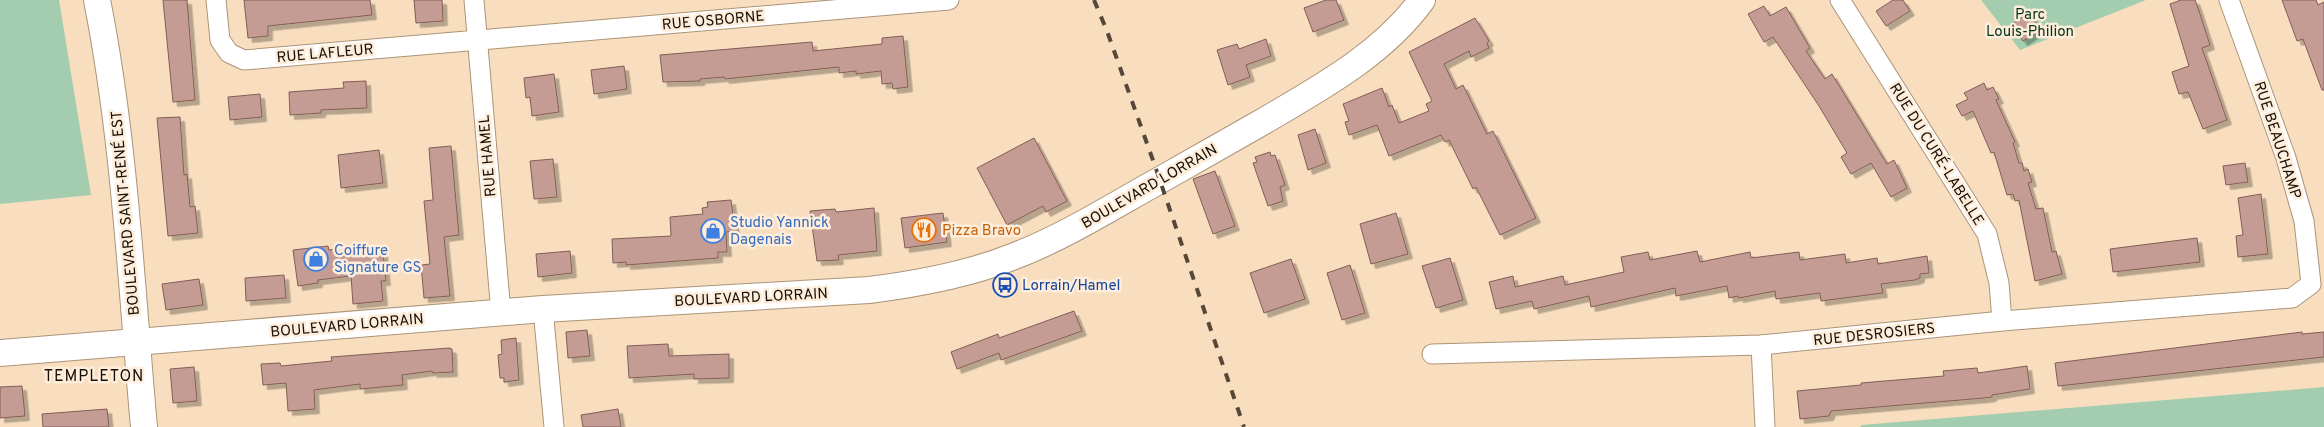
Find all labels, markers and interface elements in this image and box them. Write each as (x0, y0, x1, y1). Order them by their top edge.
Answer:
park label: Parc Louis-Philion (1986, 6, 2074, 42)
street label: RUE OSBORNE (661, 8, 765, 35)
street label: RUE LAFLEUR (276, 41, 374, 68)
street label: RUE BEAUCHAMP (2249, 79, 2305, 202)
street label: RUE DU CURÉ-LABELLE (1884, 80, 1988, 229)
street label: BOULEVARD SAINT-RENÉ EST (107, 110, 145, 316)
street label: RUE HAMEL (475, 114, 502, 198)
street label: BOULEVARD LORRAIN (1078, 141, 1221, 234)
place label: Studio Yannick Dagenais (730, 214, 829, 250)
restaurant icon: Pizza Bravo (911, 217, 937, 243)
shop icon: Studio Yannick Dagenais (700, 218, 726, 244)
place label: Pizza Bravo (942, 222, 1021, 241)
place label: Coiffure Signature GS (334, 242, 422, 278)
shop icon: Coiffure Signature GS (303, 246, 329, 272)
bus stop icon: Lorrain/Hamel (992, 272, 1018, 298)
place label: Lorrain/Hamel (1022, 277, 1120, 296)
street label: BOULEVARD LORRAIN (674, 285, 828, 312)
street label: BOULEVARD LORRAIN (270, 310, 425, 343)
street label: RUE DESROSIERS (1812, 320, 1936, 351)
district label: TEMPLETON (44, 367, 144, 387)

